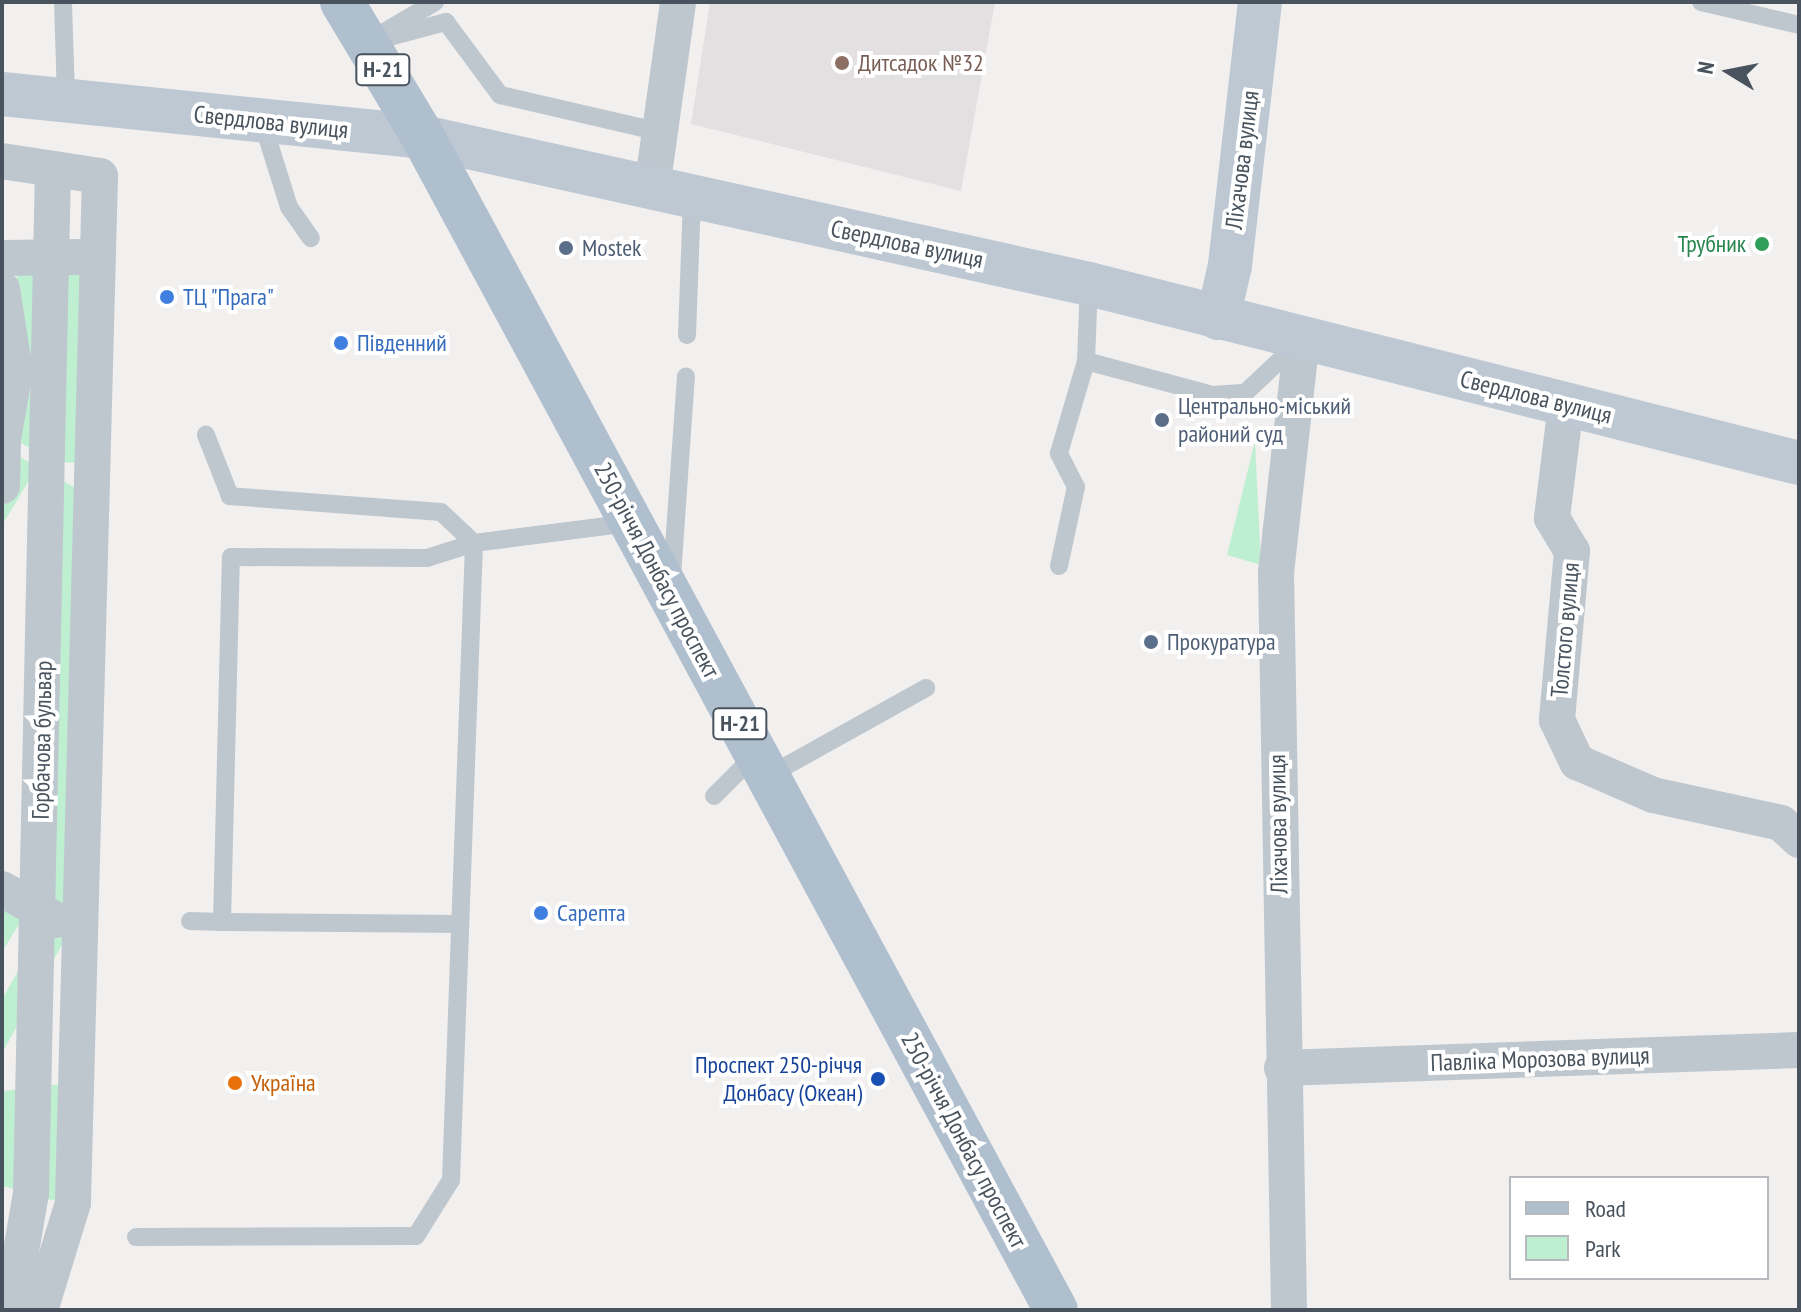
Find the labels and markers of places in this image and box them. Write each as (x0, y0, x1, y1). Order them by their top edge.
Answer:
place label: Дитсадок №32 (858, 49, 984, 77)
marker: Дитсадок №32 (833, 54, 851, 72)
place label: Трубник (1678, 230, 1746, 258)
place label: Mostek (582, 234, 641, 262)
marker: Трубник (1753, 235, 1771, 253)
marker: Mostek (557, 239, 575, 257)
place label: ТЦ "Прага" (183, 283, 275, 311)
marker: ТЦ "Прага" (158, 288, 176, 306)
place label: Південний (357, 329, 447, 357)
marker: Південний (332, 334, 350, 352)
place label: Центрально-міський районий суд (1178, 392, 1351, 448)
marker: Центрально-міський районий суд (1153, 411, 1171, 429)
place label: Прокуратура (1167, 628, 1276, 656)
marker: Прокуратура (1142, 633, 1160, 651)
place label: Сарепта (557, 899, 626, 927)
marker: Сарепта (532, 904, 550, 922)
place label: Проспект 250-річчя Донбасу (Океан) (694, 1051, 862, 1107)
place label: Україна (251, 1069, 316, 1097)
marker: Проспект 250-річчя Донбасу (Океан) (869, 1070, 887, 1088)
marker: Україна (226, 1074, 244, 1092)

